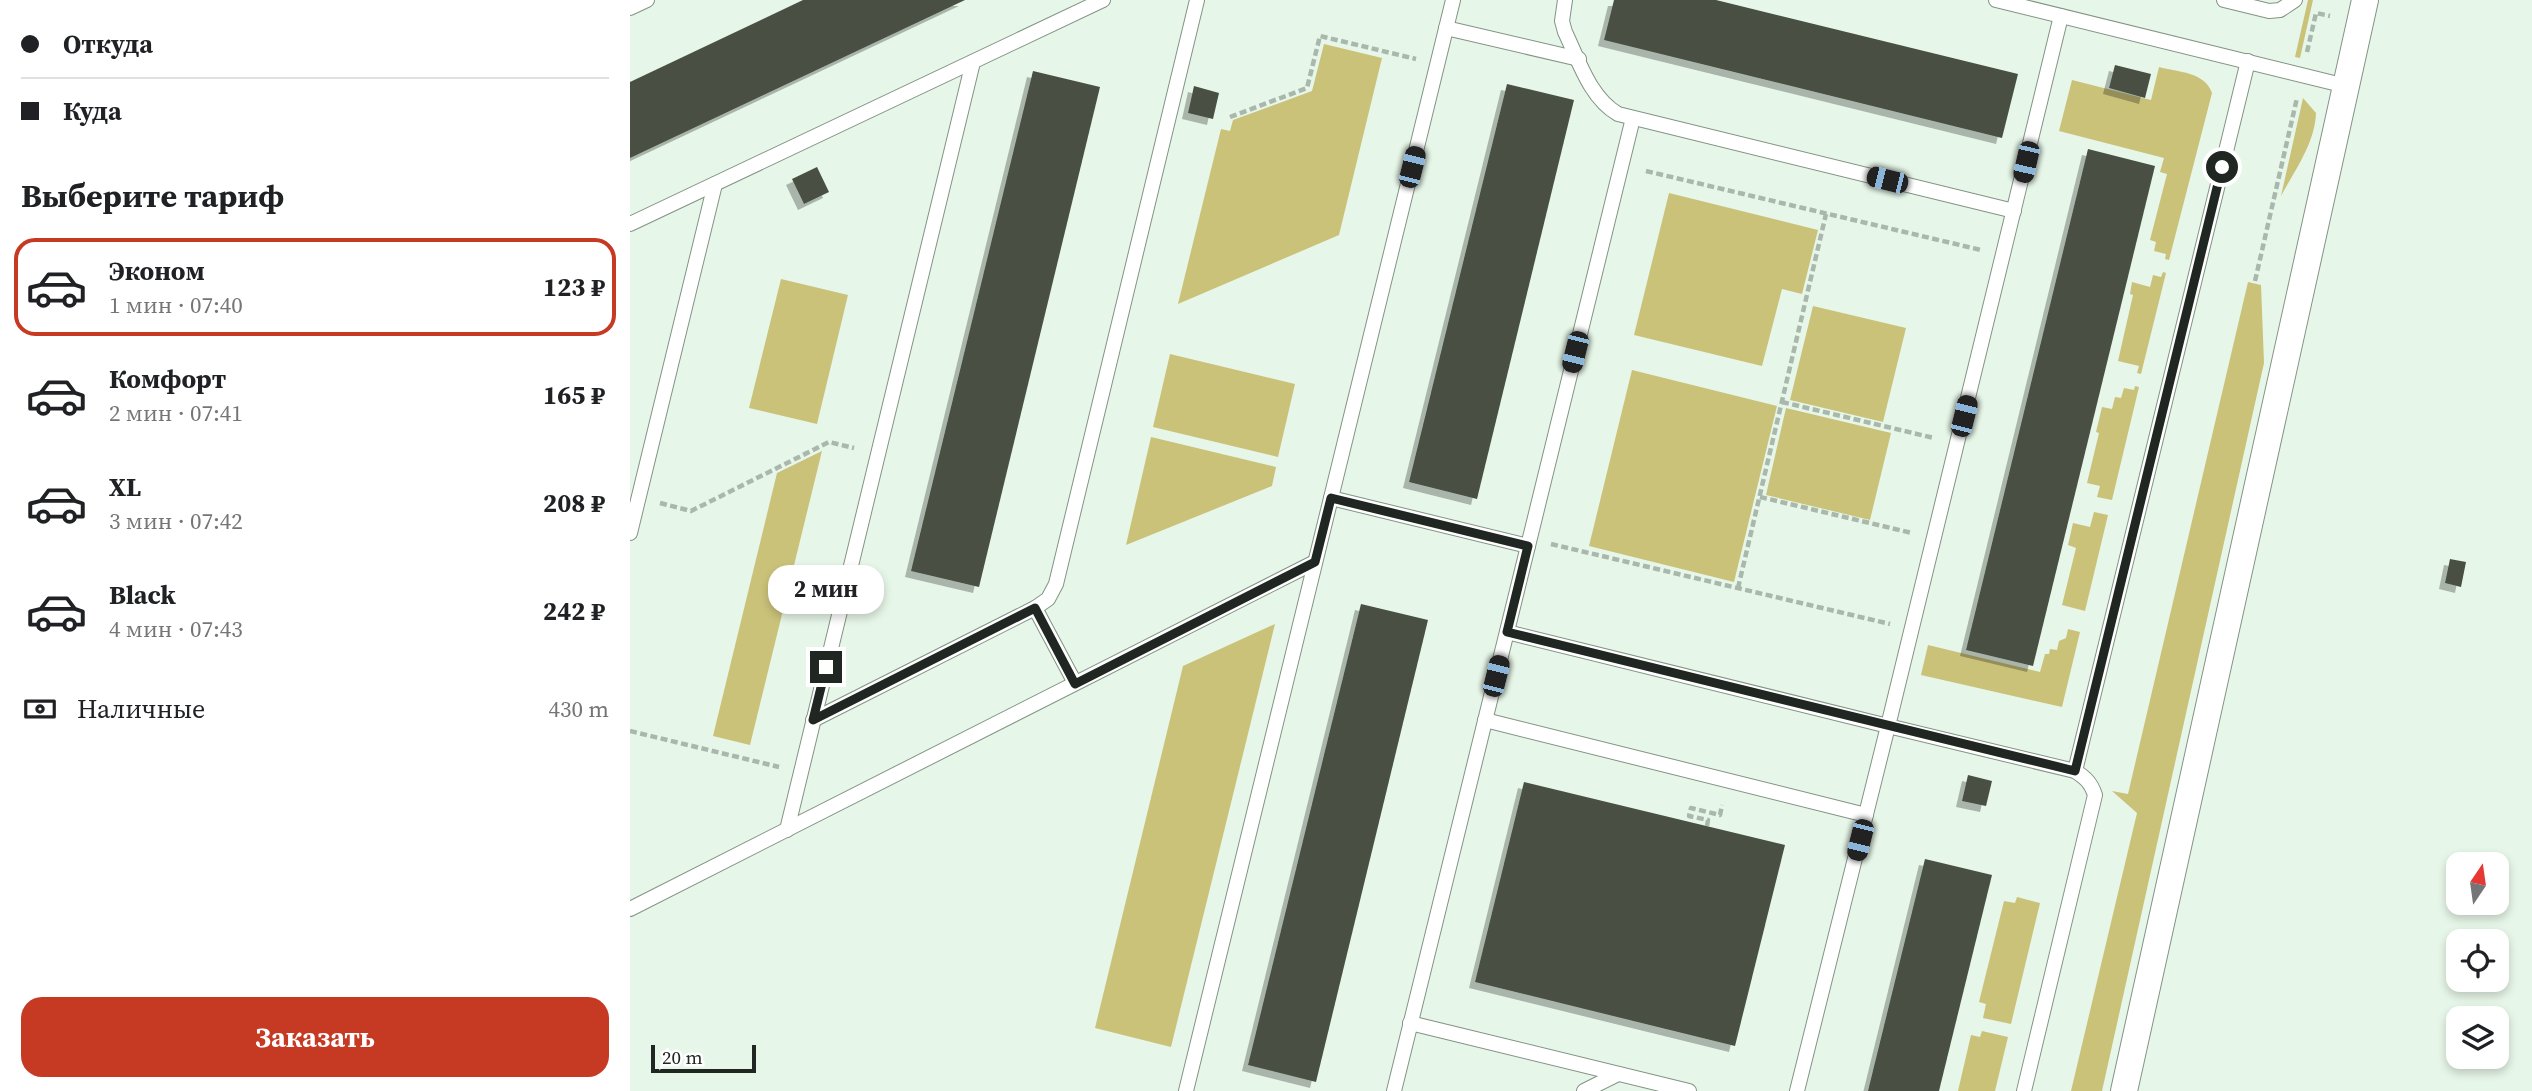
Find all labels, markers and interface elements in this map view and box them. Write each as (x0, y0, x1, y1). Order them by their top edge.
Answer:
text: Откуда (63, 26, 153, 62)
text: Куда (63, 93, 122, 129)
car (2012, 139, 2041, 185)
car (1397, 144, 1428, 190)
route start (2206, 151, 2238, 183)
car (1865, 165, 1910, 195)
text: Выберите тариф (21, 174, 284, 218)
text: Эконом (109, 253, 205, 289)
icon: car (25, 256, 88, 319)
text: 123 ₽ (543, 269, 605, 305)
text: 1 мин · 07:40 (109, 289, 243, 321)
car (1560, 329, 1591, 375)
text: Комфорт (109, 361, 226, 397)
icon: car (25, 364, 88, 427)
text: 165 ₽ (543, 377, 605, 413)
car (1949, 393, 1980, 439)
text: 2 мин · 07:41 (109, 397, 243, 429)
text: XL (109, 469, 141, 505)
icon: car (25, 472, 88, 535)
text: 208 ₽ (543, 485, 605, 521)
text: 3 мин · 07:42 (109, 505, 243, 537)
callout: 2 мин (768, 566, 884, 614)
text: 2 мин (794, 573, 858, 605)
text: Black (109, 577, 176, 613)
icon: car (25, 580, 88, 643)
text: 242 ₽ (543, 593, 605, 629)
text: 4 мин · 07:43 (109, 613, 243, 645)
route end (810, 651, 842, 683)
car (1481, 653, 1512, 699)
icon: cash (21, 690, 59, 728)
text: Наличные (77, 691, 205, 727)
text: 430 m (548, 693, 609, 725)
car (1845, 817, 1876, 863)
north arrow (2446, 852, 2510, 915)
map controls (2446, 852, 2509, 1069)
button: locate (2446, 929, 2509, 992)
button: Заказать (21, 997, 609, 1077)
button: layers (2446, 1006, 2509, 1069)
scale bar (651, 1042, 756, 1074)
text: 20 m (662, 1044, 703, 1070)

